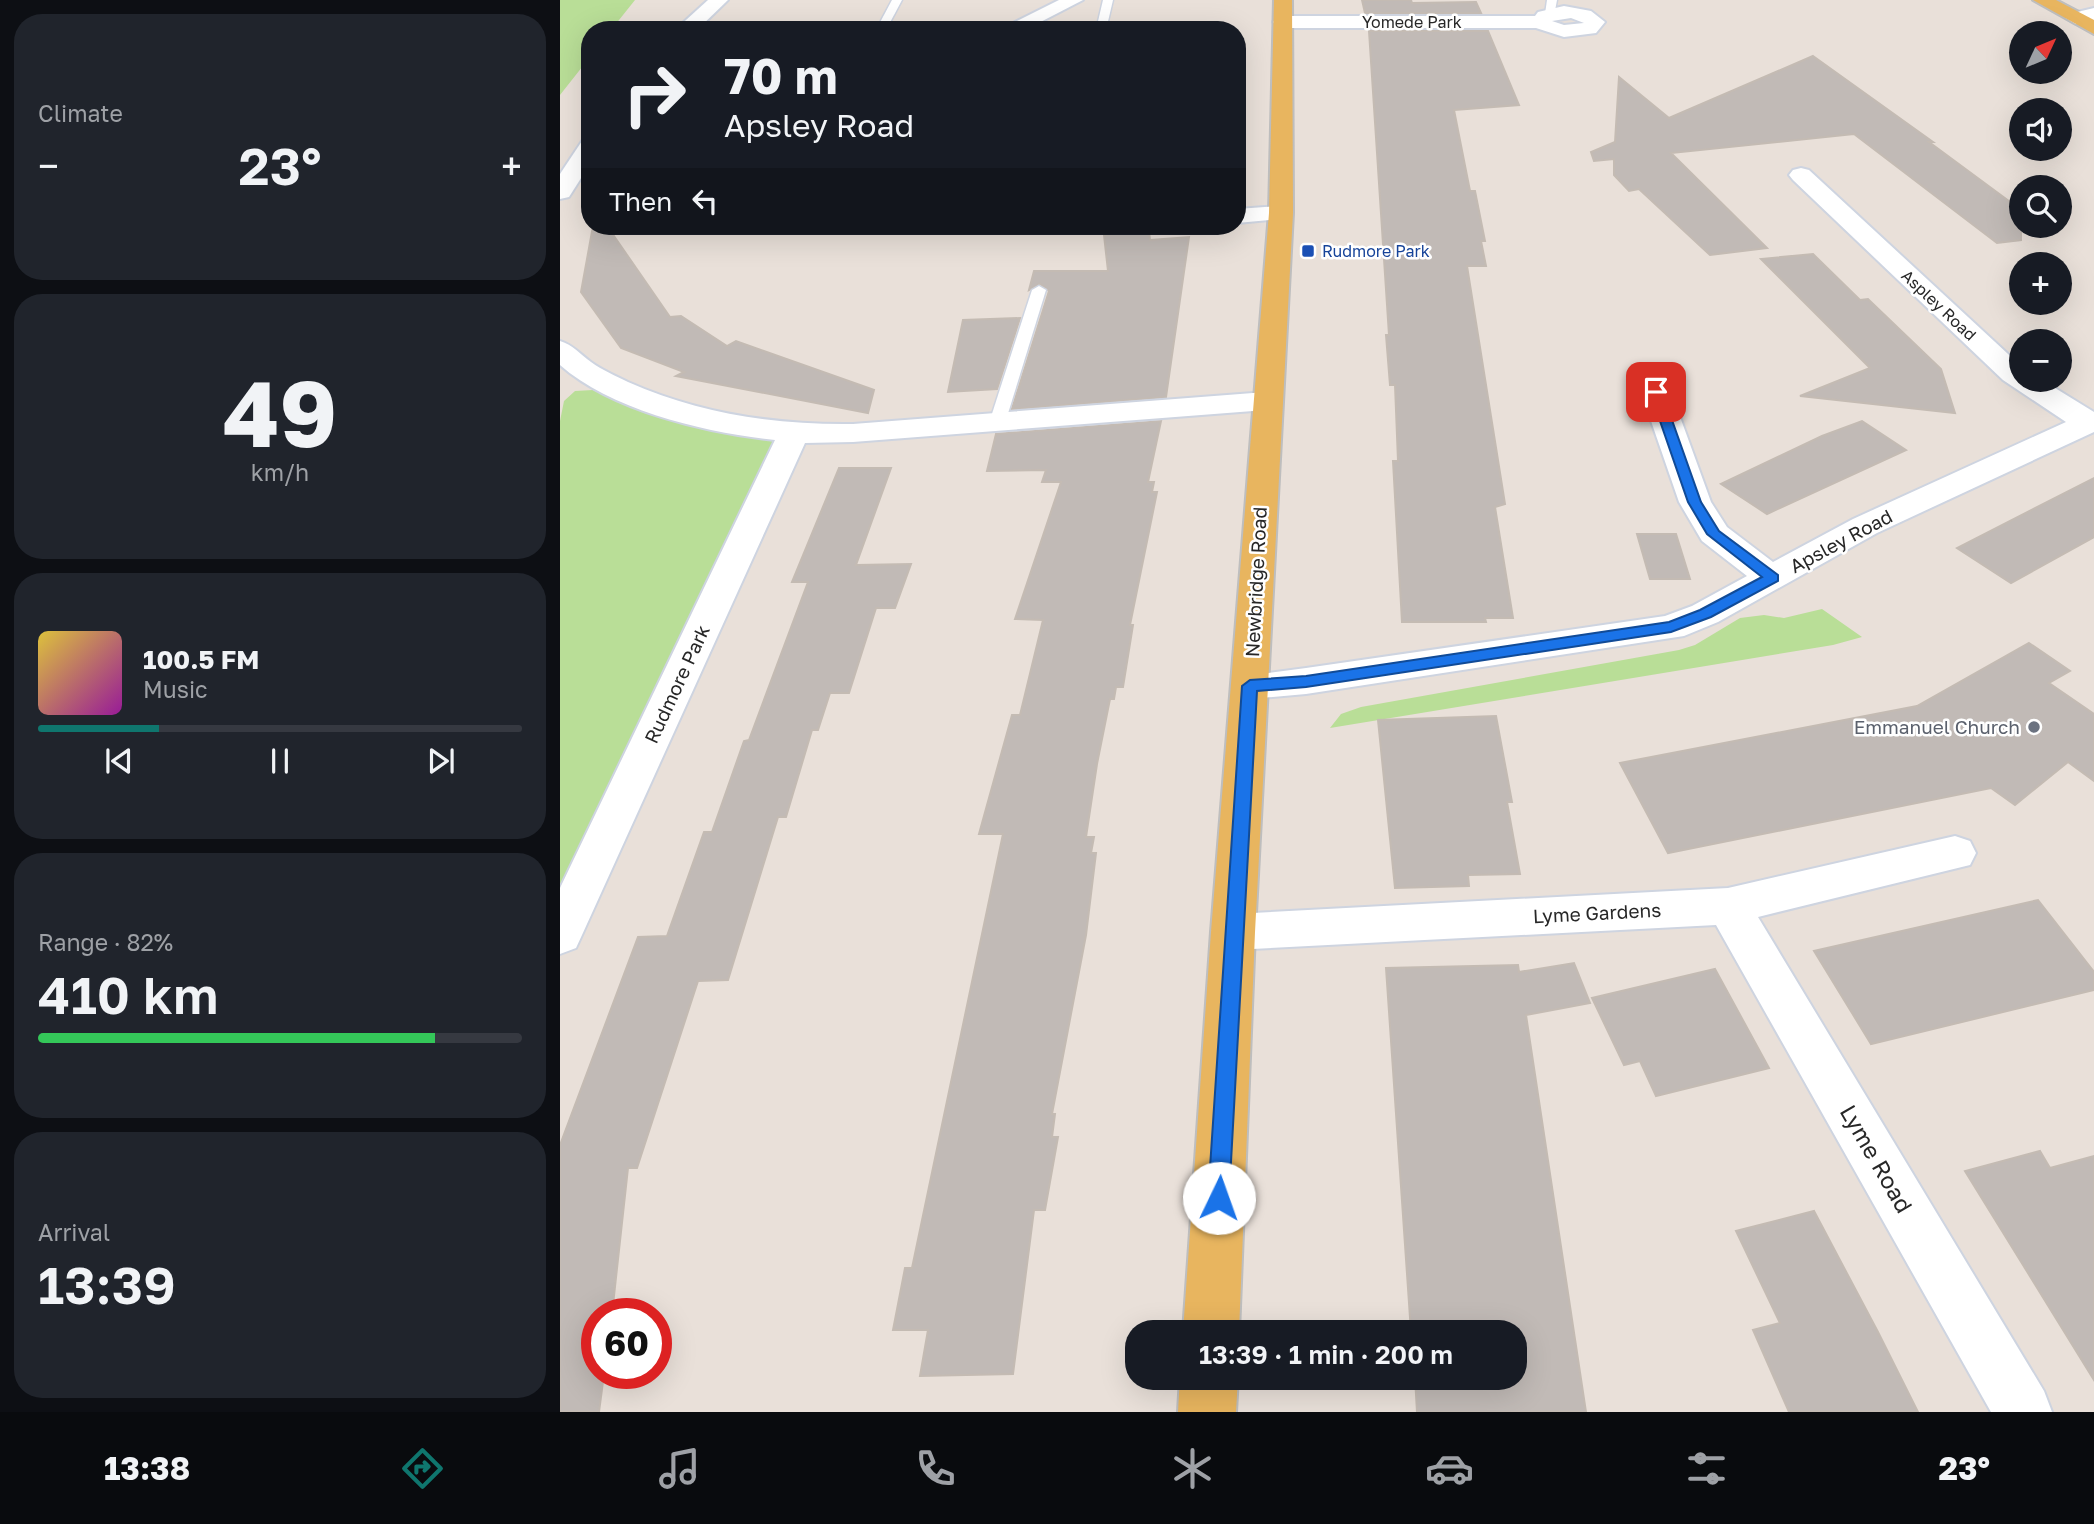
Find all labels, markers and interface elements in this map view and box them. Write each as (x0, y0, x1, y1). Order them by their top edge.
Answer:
street label: Yomede Park (1362, 12, 1462, 32)
north arrow (2009, 21, 2072, 84)
map controls (2009, 21, 2072, 392)
text: 70 m (724, 46, 838, 105)
icon: right (609, 49, 700, 140)
button: sound (2009, 98, 2072, 161)
text: Climate (38, 99, 123, 127)
text: Apsley Road (724, 106, 914, 144)
text: 23° (239, 134, 321, 196)
text: − (38, 143, 59, 188)
text: + (501, 143, 522, 188)
button: search (2009, 175, 2072, 238)
icon: left (686, 182, 724, 220)
text: Then (609, 186, 672, 217)
place label: Rudmore Park (1322, 241, 1430, 261)
marker: Rudmore Park (1300, 243, 1316, 259)
button: + (2009, 252, 2072, 315)
street label: Aspley Road (1897, 265, 1981, 345)
button: − (2009, 329, 2072, 392)
text: 49 (223, 358, 337, 467)
pin (1626, 362, 1686, 422)
icon: arrive (1637, 373, 1675, 411)
text: km/h (251, 458, 309, 486)
street label: Apsley Road (1785, 504, 1896, 577)
street label: Newbridge Road (1240, 506, 1271, 658)
street label: Rudmore Park (639, 621, 714, 747)
text: 100.5 FM (143, 644, 259, 675)
text: Music (143, 675, 208, 703)
place label: Emmanuel Church (1854, 715, 2020, 738)
marker: Emmanuel Church (2026, 719, 2042, 735)
icon: previous (100, 742, 138, 780)
icon: pause (261, 742, 299, 780)
icon: next (422, 742, 460, 780)
street label: Lyme Gardens (1532, 898, 1662, 927)
text: Range · 82% (38, 928, 173, 956)
text: 410 km (38, 963, 219, 1025)
street label: Lyme Road (1835, 1100, 1919, 1217)
position arrow (1182, 1161, 1256, 1235)
text: Arrival (38, 1218, 110, 1246)
text: 13:39 (38, 1253, 176, 1315)
speed limit sign: 60 (581, 1298, 672, 1389)
text: 13:39 · 1 min · 200 m (1199, 1339, 1453, 1370)
icon: directions (398, 1444, 447, 1493)
icon: music (655, 1444, 704, 1493)
icon: phone (911, 1444, 960, 1493)
icon: climate (1168, 1444, 1217, 1493)
icon: car (1425, 1444, 1474, 1493)
icon: filters (1682, 1444, 1731, 1493)
text: 13:38 (104, 1449, 190, 1487)
text: 23° (1938, 1449, 1990, 1487)

